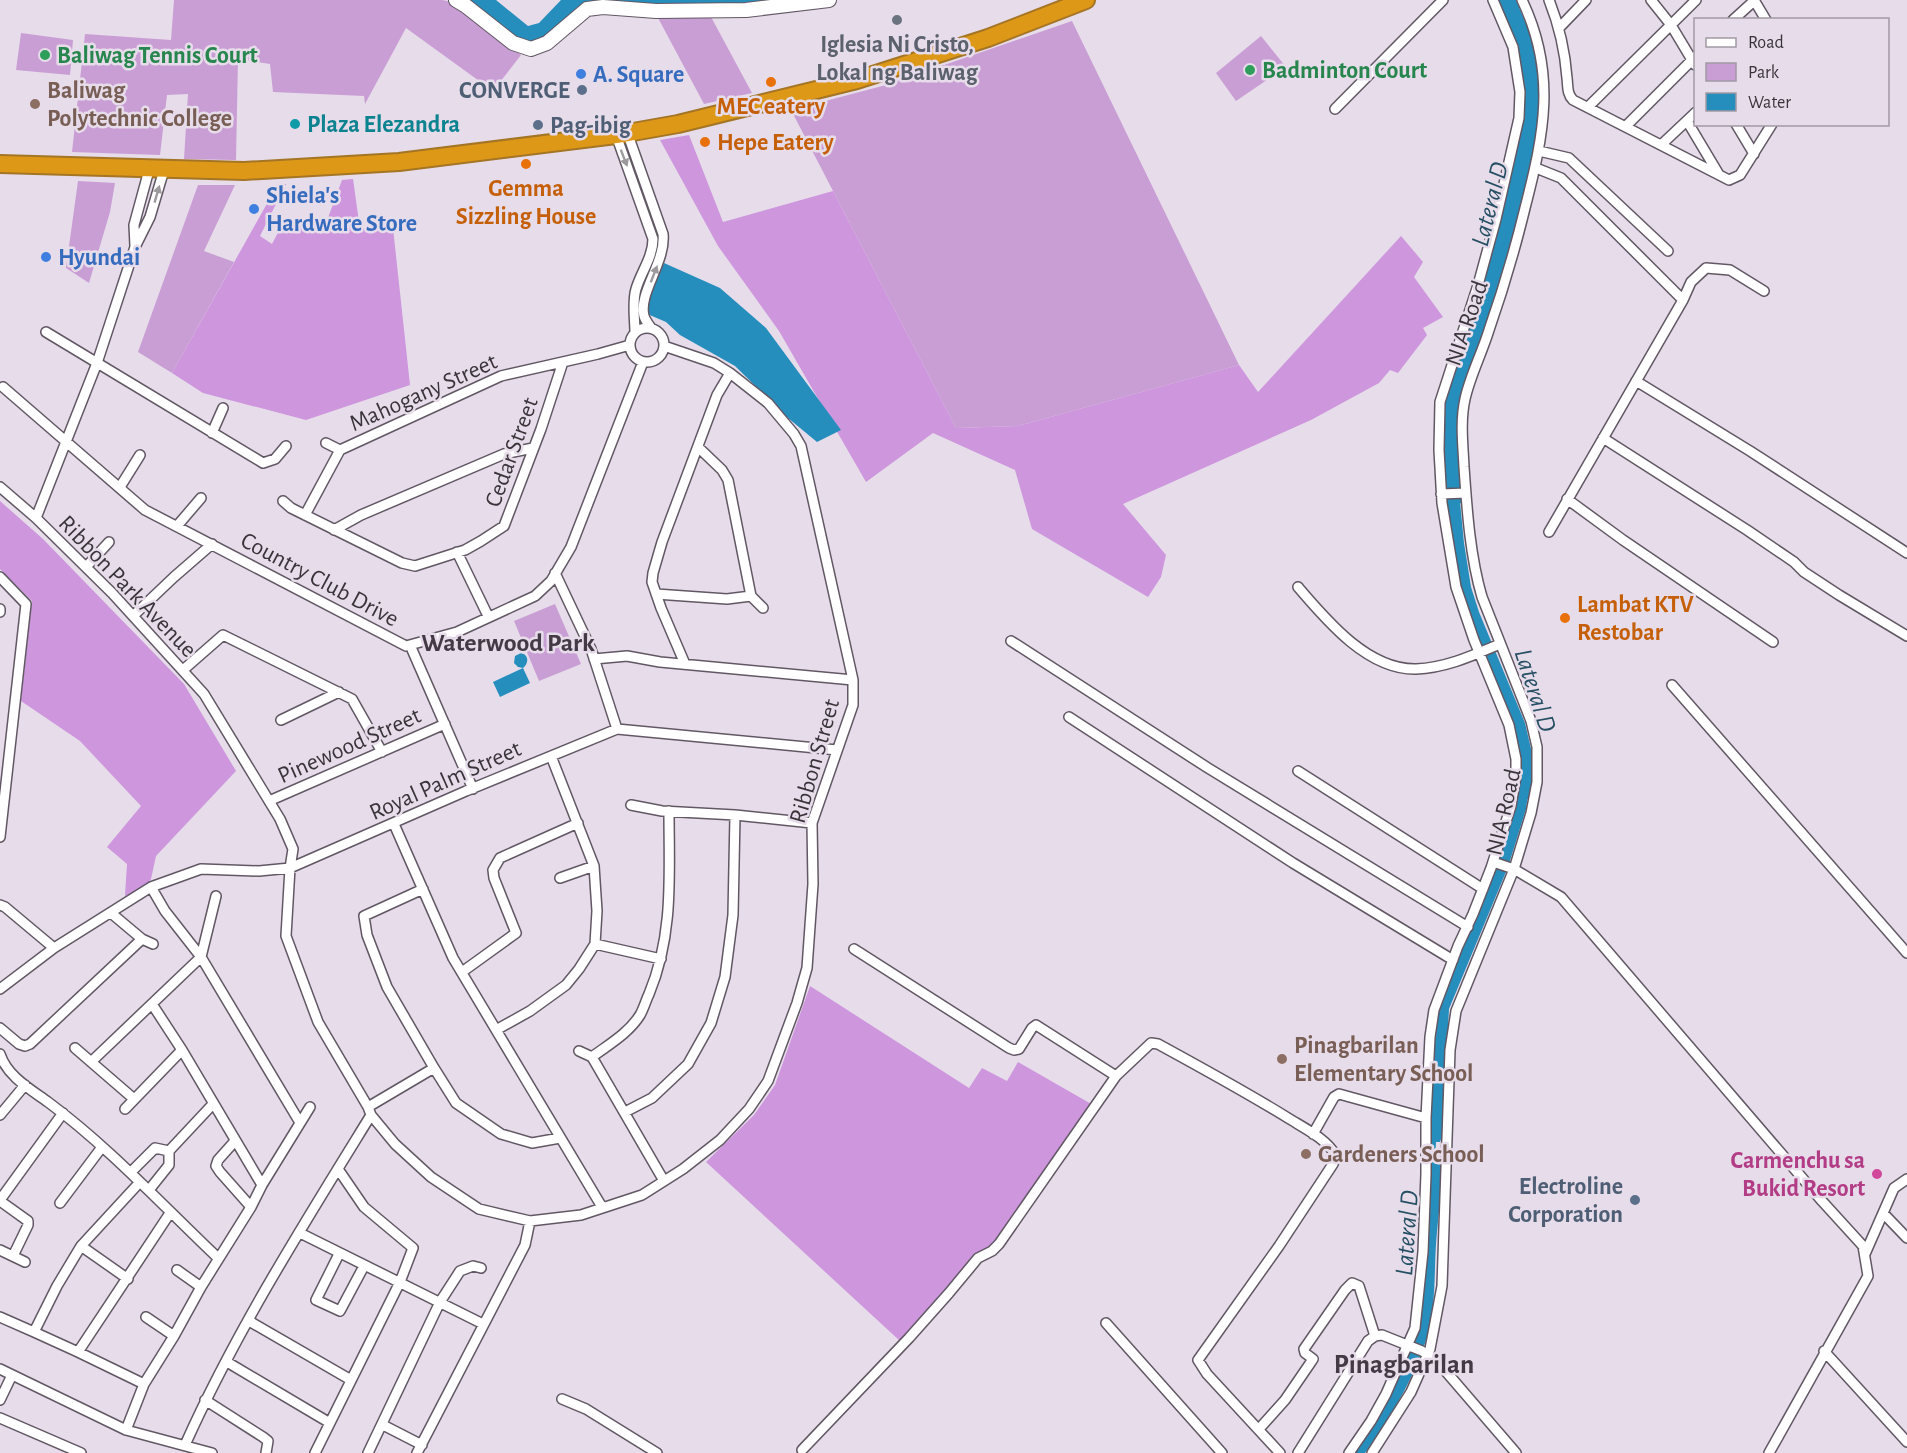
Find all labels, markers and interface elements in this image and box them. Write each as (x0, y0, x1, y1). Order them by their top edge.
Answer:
marker: Iglesia Ni Cristo, Lokal ng Baliwag (890, 13, 904, 27)
legend (1694, 18, 1889, 126)
place label: Iglesia Ni Cristo, Lokal ng Baliwag (816, 33, 979, 85)
text: Road (1748, 34, 1784, 52)
place label: Baliwag Tennis Court (57, 44, 258, 68)
marker: Baliwag Tennis Court (38, 48, 52, 62)
place label: Badminton Court (1262, 59, 1427, 83)
place label: A. Square (593, 63, 684, 87)
marker: Badminton Court (1243, 63, 1257, 77)
text: Park (1748, 64, 1780, 82)
marker: A. Square (574, 67, 588, 81)
marker: MEC eatery (764, 75, 778, 89)
place label: Baliwag Polytechnic College (47, 79, 232, 131)
place label: CONVERGE (459, 79, 570, 103)
marker: CONVERGE (575, 83, 589, 97)
text: Water (1748, 94, 1791, 112)
place label: MEC eatery (717, 95, 825, 119)
marker: Baliwag Polytechnic College (28, 97, 42, 111)
place label: Plaza Elezandra (307, 113, 460, 137)
place label: Pag-ibig (550, 114, 632, 138)
marker: Plaza Elezandra (288, 117, 302, 131)
marker: Pag-ibig (531, 118, 545, 132)
place label: Hepe Eatery (717, 131, 834, 155)
marker: Hepe Eatery (698, 135, 712, 149)
one-way arrow (620, 149, 630, 167)
marker: Gemma Sizzling House (519, 157, 533, 171)
water label: Lateral D (1467, 159, 1513, 249)
place label: Gemma Sizzling House (456, 177, 596, 229)
one-way arrow (153, 184, 162, 202)
place label: Shiela's Hardware Store (266, 184, 417, 236)
marker: Shiela's Hardware Store (247, 202, 261, 216)
place label: Hyundai (58, 246, 140, 270)
marker: Hyundai (39, 250, 53, 264)
one-way arrow (650, 265, 659, 283)
street label: NIA Road (1441, 278, 1493, 369)
street label: Mahogany Street (346, 349, 501, 436)
street label: Cedar Street (481, 394, 543, 510)
street label: Ribbon Park Avenue (54, 511, 201, 662)
street label: Country Club Drive (237, 528, 402, 632)
place label: Lambat KTV Restobar (1577, 593, 1694, 645)
marker: Lambat KTV Restobar (1558, 611, 1572, 625)
district label: Waterwood Park (421, 630, 595, 656)
water label: Lateral D (1509, 646, 1561, 735)
street label: Ribbon Street (786, 696, 844, 826)
street label: Pinewood Street (274, 703, 425, 788)
street label: Royal Palm Street (366, 737, 525, 825)
street label: NIA Road (1482, 766, 1526, 858)
place label: Pinagbarilan Elementary School (1294, 1034, 1473, 1086)
marker: Pinagbarilan Elementary School (1275, 1052, 1289, 1066)
place label: Gardeners School (1318, 1143, 1485, 1167)
marker: Gardeners School (1299, 1147, 1313, 1161)
place label: Carmenchu sa Bukid Resort (1731, 1149, 1865, 1201)
marker: Carmenchu sa Bukid Resort (1870, 1167, 1884, 1181)
place label: Electroline Corporation (1508, 1175, 1623, 1227)
water label: Lateral D (1391, 1189, 1423, 1277)
marker: Electroline Corporation (1628, 1193, 1642, 1207)
district label: Pinagbarilan (1334, 1351, 1474, 1378)

